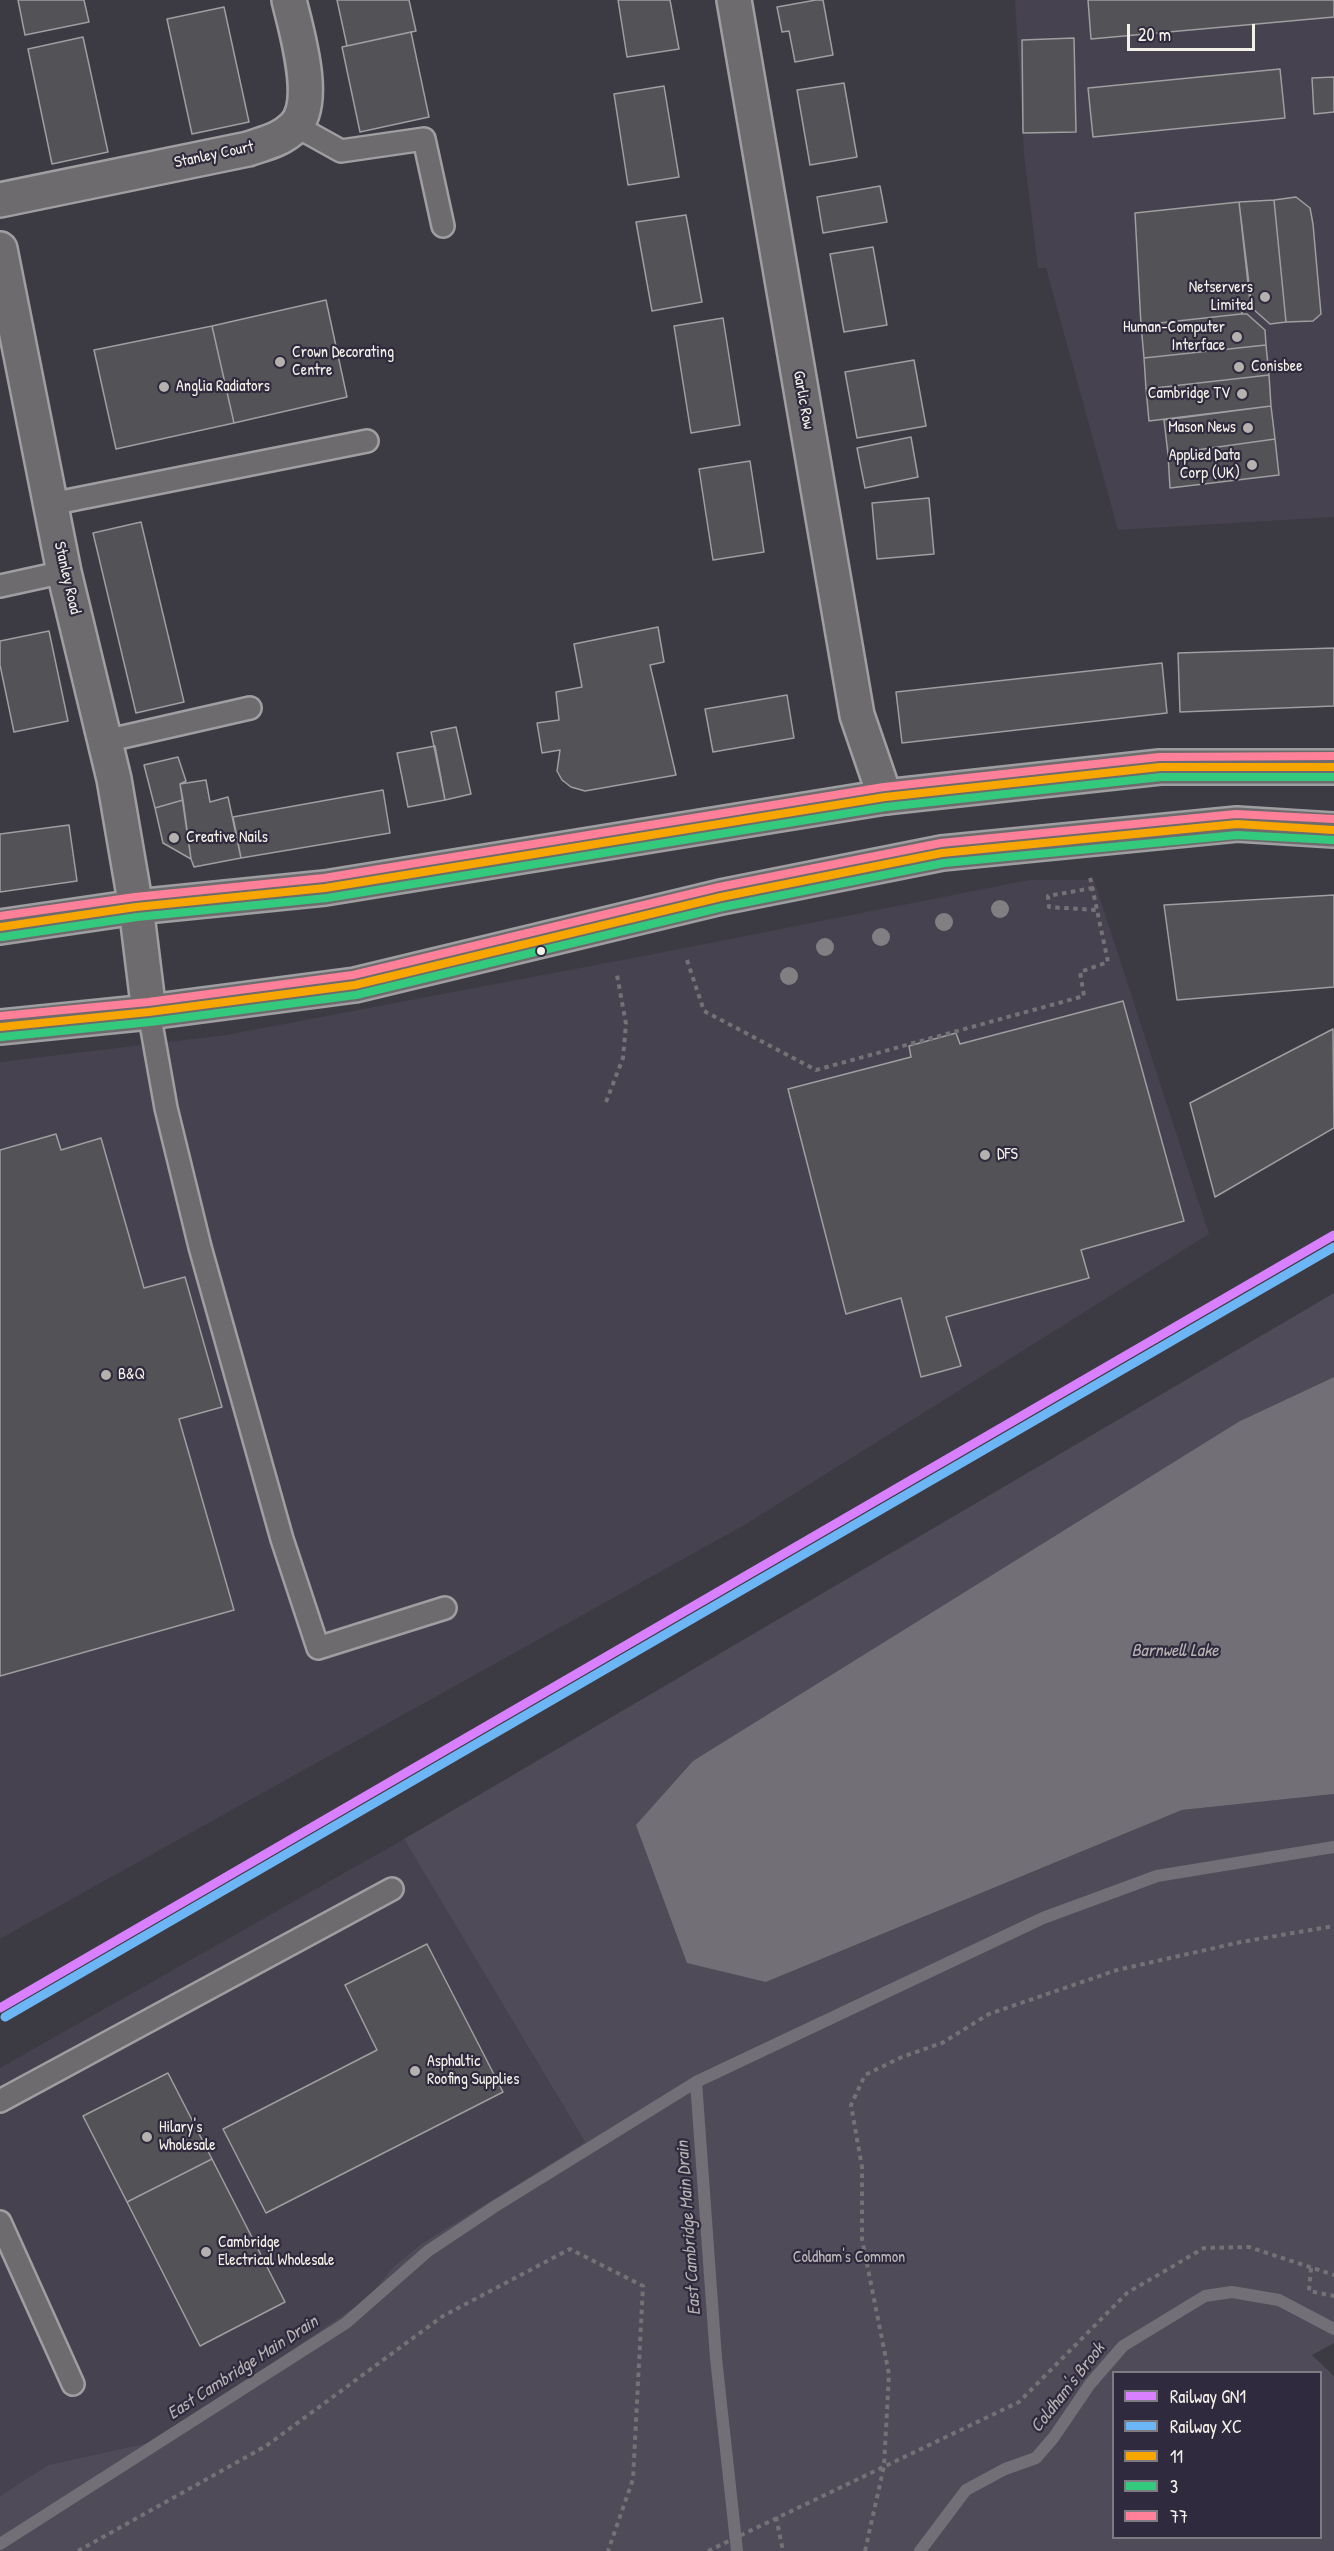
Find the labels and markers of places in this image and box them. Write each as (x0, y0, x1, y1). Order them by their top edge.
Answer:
place label: Netservers Limited (1189, 278, 1253, 316)
marker: Netservers Limited (1258, 290, 1272, 304)
place label: Human-Computer Interface (1123, 318, 1225, 356)
marker: Human-Computer Interface (1230, 330, 1244, 344)
place label: Crown Decorating Centre (292, 343, 394, 381)
marker: Crown Decorating Centre (273, 355, 287, 369)
place label: Conisbee (1251, 357, 1303, 377)
marker: Conisbee (1232, 360, 1246, 374)
place label: Anglia Radiators (176, 377, 270, 397)
marker: Anglia Radiators (157, 380, 171, 394)
place label: Cambridge TV (1148, 384, 1230, 404)
marker: Cambridge TV (1235, 387, 1249, 401)
place label: Mason News (1168, 418, 1236, 438)
marker: Mason News (1241, 421, 1255, 435)
place label: Applied Data Corp (UK) (1169, 446, 1240, 484)
marker: Applied Data Corp (UK) (1245, 458, 1259, 472)
place label: Creative Nails (186, 828, 268, 848)
marker: Creative Nails (167, 831, 181, 845)
unlabelled marker (535, 945, 547, 957)
place label: DFS (997, 1145, 1018, 1165)
marker: DFS (978, 1148, 992, 1162)
place label: B&Q (118, 1365, 145, 1385)
marker: B&Q (99, 1368, 113, 1382)
place label: Asphaltic Roofing Supplies (427, 2052, 519, 2090)
marker: Asphaltic Roofing Supplies (408, 2064, 422, 2078)
place label: Hilary's Wholesale (159, 2118, 216, 2156)
marker: Hilary's Wholesale (140, 2130, 154, 2144)
place label: Cambridge Electrical Wholesale (218, 2233, 334, 2271)
marker: Cambridge Electrical Wholesale (199, 2245, 213, 2259)

